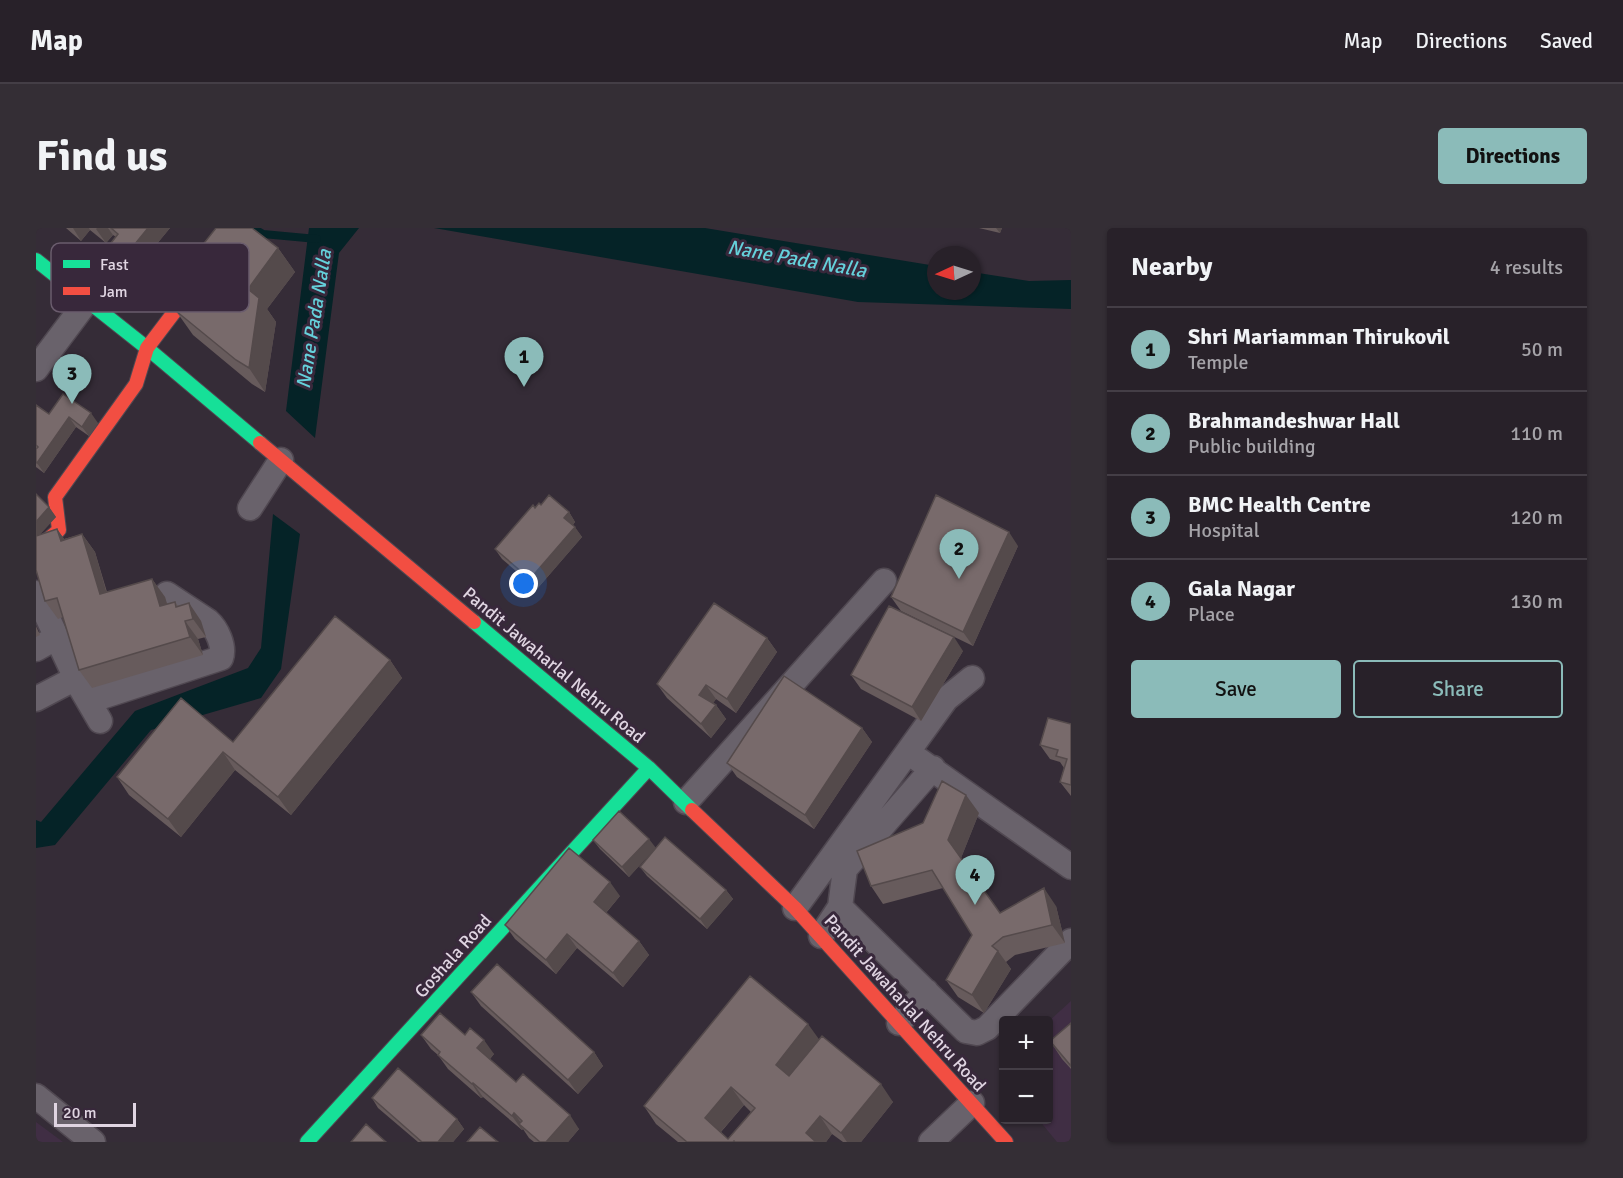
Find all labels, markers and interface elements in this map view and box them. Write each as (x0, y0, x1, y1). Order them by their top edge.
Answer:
text: Map (30, 24, 83, 58)
text: Map (1344, 28, 1382, 54)
text: Directions (1415, 28, 1507, 54)
text: Saved (1540, 28, 1593, 54)
button: Directions (1438, 128, 1587, 184)
text: Find us (36, 131, 167, 182)
water label: Nane Pada Nalla (726, 234, 869, 284)
legend (51, 243, 249, 312)
north arrow (927, 246, 981, 300)
water label: Nane Pada Nalla (291, 247, 337, 390)
text: Nearby (1131, 251, 1212, 283)
text: Fast (100, 255, 129, 275)
text: 4 results (1490, 255, 1563, 280)
text: Jam (100, 282, 128, 302)
text: Shri Mariamman Thirukovil (1188, 323, 1450, 350)
text: 1 (1145, 337, 1156, 362)
text: 50 m (1521, 337, 1563, 362)
pin: 1 (504, 338, 544, 387)
text: Temple (1188, 350, 1248, 375)
pin: 3 (52, 354, 92, 404)
text: Brahmandeshwar Hall (1188, 407, 1400, 434)
text: 2 (1145, 421, 1156, 446)
text: 110 m (1510, 421, 1563, 446)
text: Public building (1188, 434, 1316, 459)
text: BMC Health Centre (1188, 491, 1371, 518)
text: 3 (1145, 505, 1156, 530)
text: 120 m (1510, 505, 1563, 530)
text: Hospital (1188, 518, 1260, 543)
pin: 2 (940, 530, 978, 579)
your location (509, 569, 538, 598)
text: Gala Nagar (1188, 575, 1295, 602)
street label: Pandit Jawaharlal Nehru Road (458, 582, 650, 748)
text: 4 (1145, 589, 1156, 614)
text: 130 m (1510, 589, 1563, 614)
text: Place (1188, 602, 1235, 627)
button: Save (1131, 660, 1341, 718)
button: Share (1353, 660, 1563, 718)
pin: 4 (956, 856, 994, 905)
street label: Goshala Road (410, 910, 496, 1002)
street label: Pandit Jawaharlal Nehru Road (820, 910, 990, 1096)
map controls (999, 1016, 1053, 1124)
button: + (999, 1016, 1053, 1070)
button: − (999, 1070, 1053, 1124)
scale bar (54, 1100, 136, 1128)
text: 20 m (63, 1103, 97, 1123)

